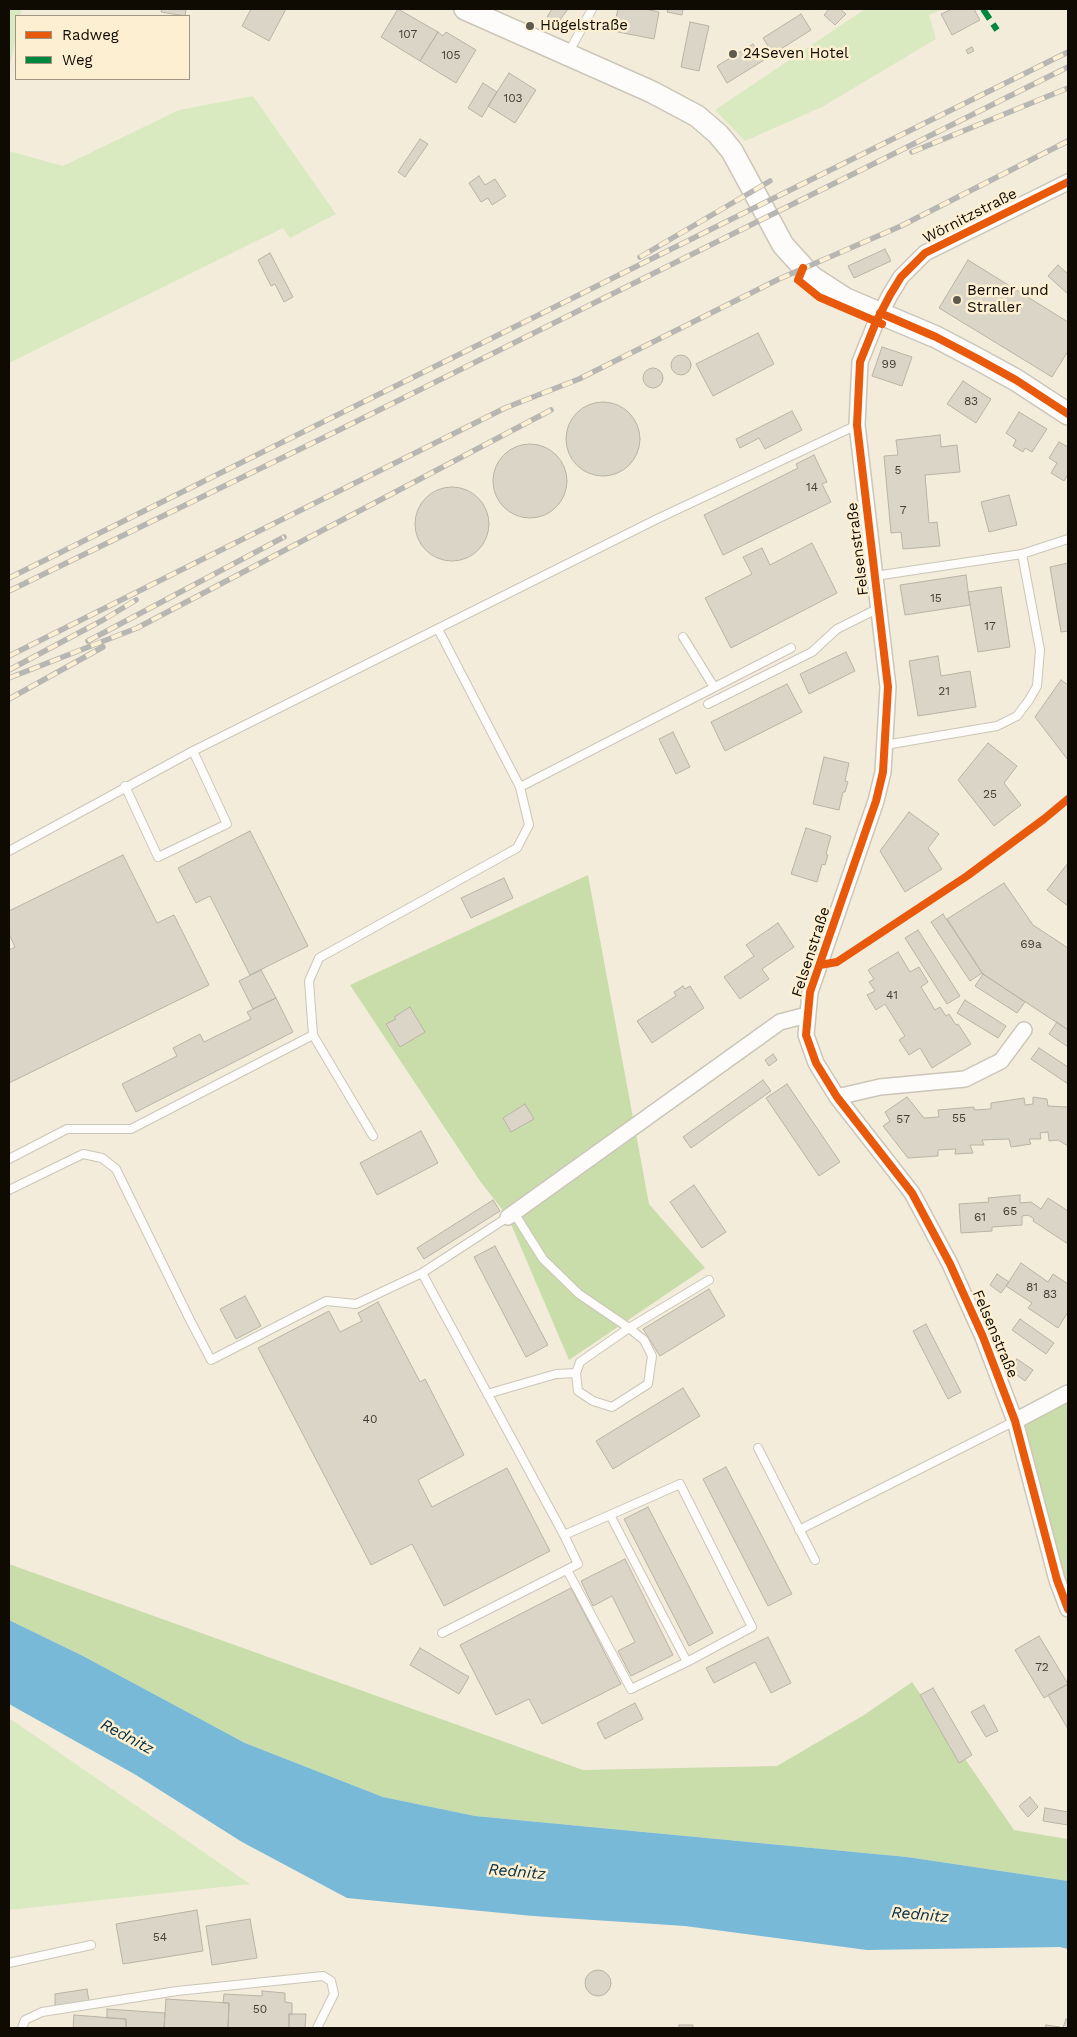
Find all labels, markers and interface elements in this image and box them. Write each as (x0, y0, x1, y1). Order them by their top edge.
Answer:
legend (15, 15, 190, 80)
place label: Hügelstraße (540, 17, 628, 35)
marker: Hügelstraße (524, 20, 536, 32)
text: Radweg (62, 26, 119, 44)
house number: 107 (399, 27, 417, 41)
place label: 24Seven Hotel (743, 45, 849, 63)
house number: 105 (441, 48, 461, 62)
marker: 24Seven Hotel (727, 48, 739, 60)
text: Weg (62, 51, 93, 69)
house number: 103 (504, 91, 522, 105)
street label: Wörnitzstraße (920, 185, 1020, 247)
place label: Berner und Straller (967, 282, 1049, 317)
marker: Berner und Straller (951, 294, 963, 306)
house number: 99 (882, 357, 896, 371)
house number: 83 (964, 394, 978, 408)
house number: 5 (895, 463, 901, 477)
house number: 14 (806, 480, 818, 494)
street label: Felsenstraße (843, 501, 873, 597)
house number: 7 (900, 503, 906, 517)
house number: 15 (930, 591, 942, 605)
house number: 17 (984, 619, 996, 633)
house number: 21 (938, 684, 950, 698)
house number: 25 (983, 787, 997, 801)
street label: Felsenstraße (788, 905, 834, 999)
house number: 69a (1020, 937, 1042, 951)
house number: 41 (886, 988, 898, 1002)
house number: 55 (952, 1111, 966, 1125)
house number: 57 (896, 1112, 910, 1126)
house number: 65 (1003, 1204, 1017, 1218)
house number: 61 (974, 1210, 986, 1224)
house number: 81 (1026, 1280, 1038, 1294)
street label: Felsenstraße (968, 1287, 1022, 1381)
house number: 83 (1043, 1287, 1057, 1301)
house number: 40 (363, 1412, 377, 1426)
house number: 72 (1035, 1660, 1049, 1674)
water label: Rednitz (97, 1715, 157, 1759)
water label: Rednitz (488, 1860, 546, 1884)
water label: Rednitz (891, 1903, 949, 1927)
house number: 54 (153, 1930, 167, 1944)
house number: 50 (253, 2002, 267, 2016)

